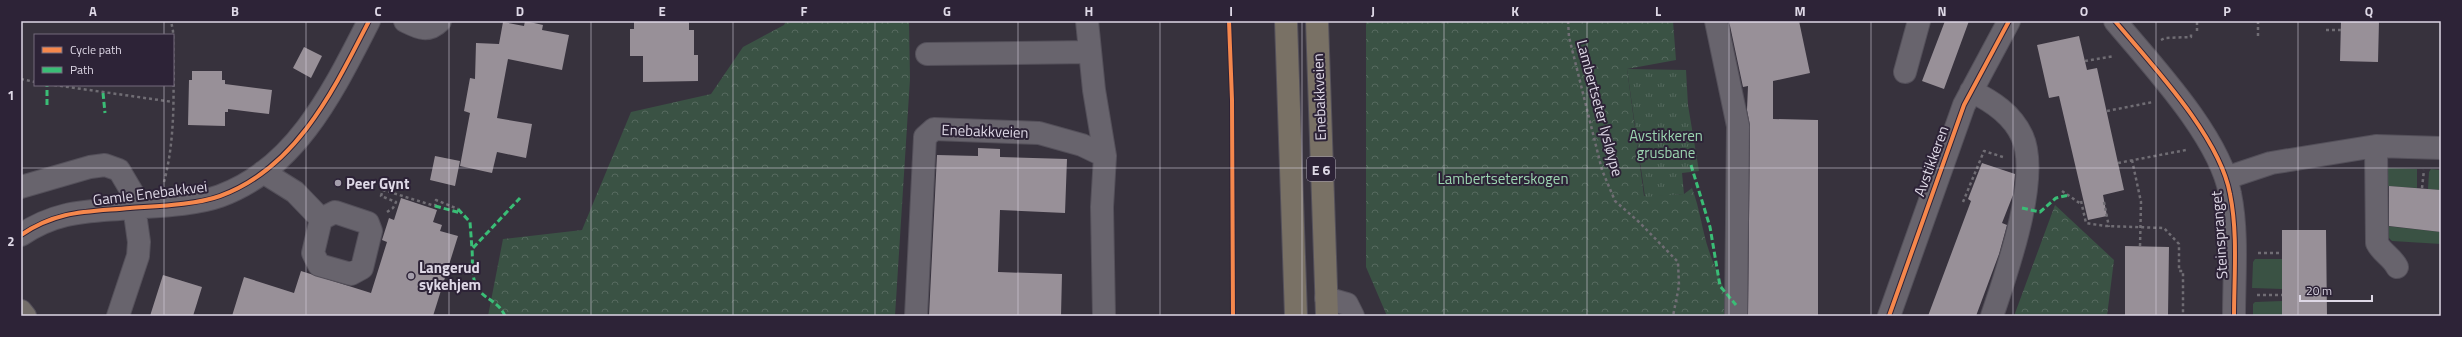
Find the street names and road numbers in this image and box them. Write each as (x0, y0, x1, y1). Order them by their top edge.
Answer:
street label: Lambertseter lysløype (1571, 37, 1629, 179)
street label: Enebakkveien (1306, 53, 1332, 141)
street label: Enebakkveien (941, 118, 1029, 144)
street label: Avstikkeren (1908, 122, 1954, 200)
road number: E 6 (1307, 157, 1335, 181)
street label: Gamle Enebakkvei (91, 175, 209, 211)
street label: Steinspranget (2204, 189, 2234, 280)

